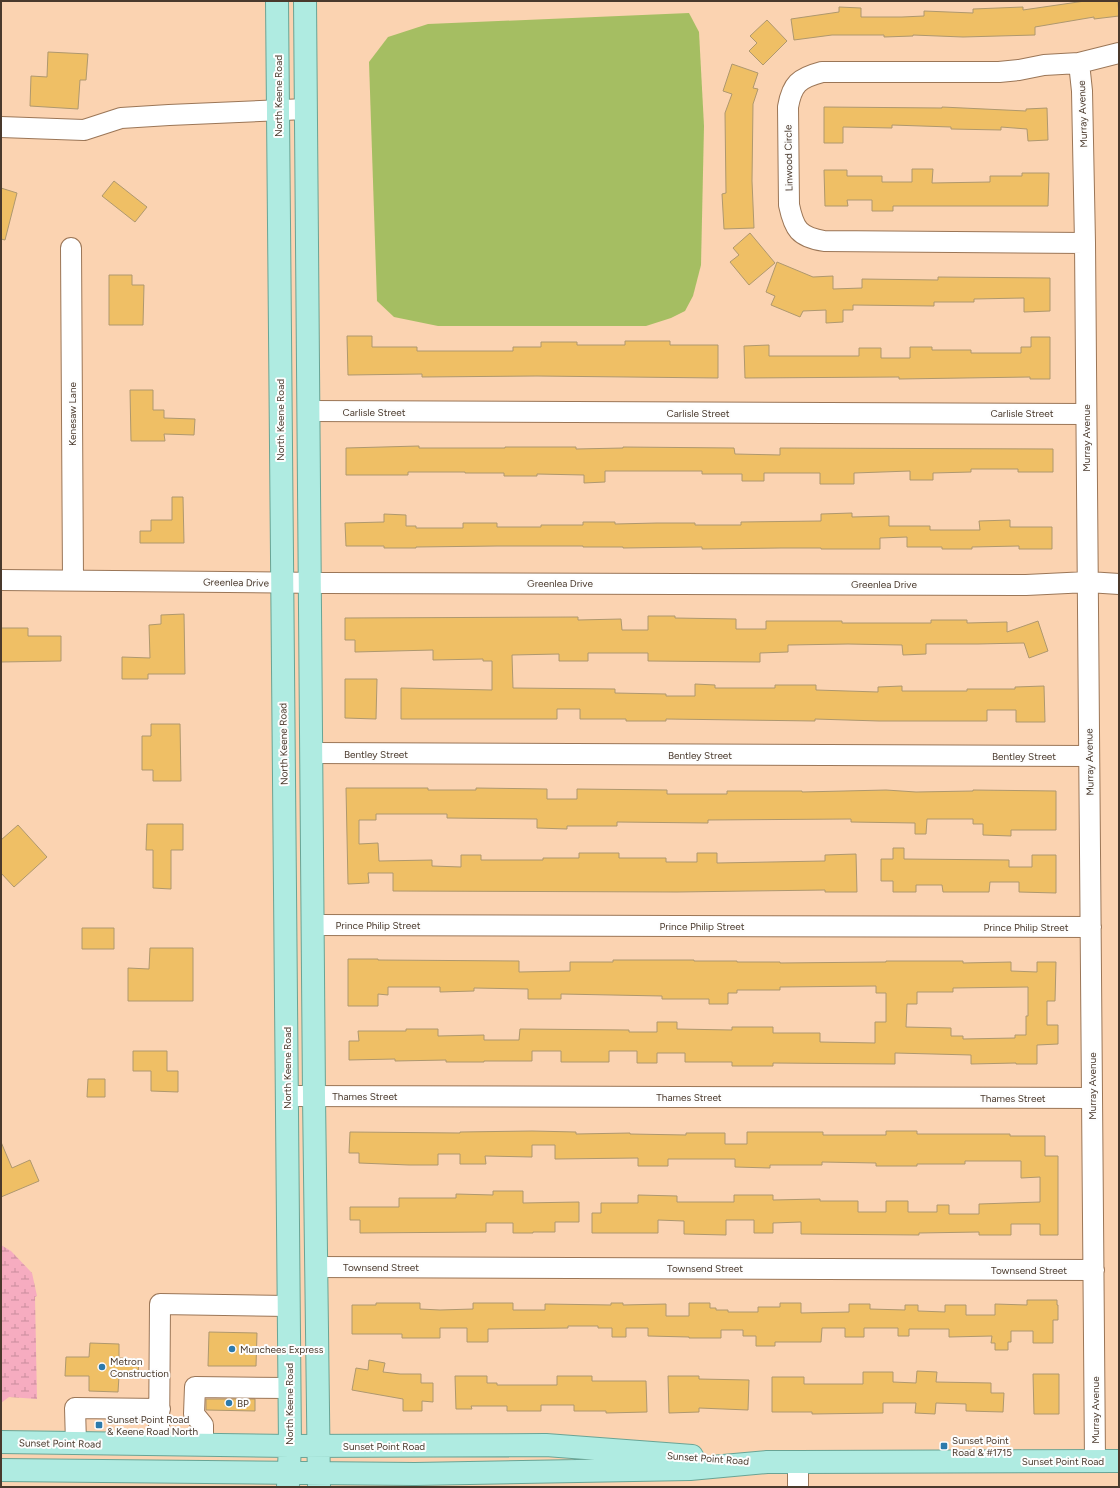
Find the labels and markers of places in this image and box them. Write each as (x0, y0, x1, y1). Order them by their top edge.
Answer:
place label: Munchees Express (240, 1343, 324, 1356)
marker: Munchees Express (227, 1344, 237, 1354)
place label: Metron Construction (110, 1355, 169, 1380)
marker: Metron Construction (97, 1362, 107, 1372)
place label: BP (237, 1397, 249, 1410)
marker: BP (224, 1398, 234, 1408)
place label: Sunset Point Road & Keene Road North (107, 1413, 199, 1438)
marker: Sunset Point Road & Keene Road North (94, 1420, 104, 1430)
place label: Sunset Point Road & #1715 (952, 1434, 1012, 1459)
marker: Sunset Point Road & #1715 (939, 1441, 949, 1451)

